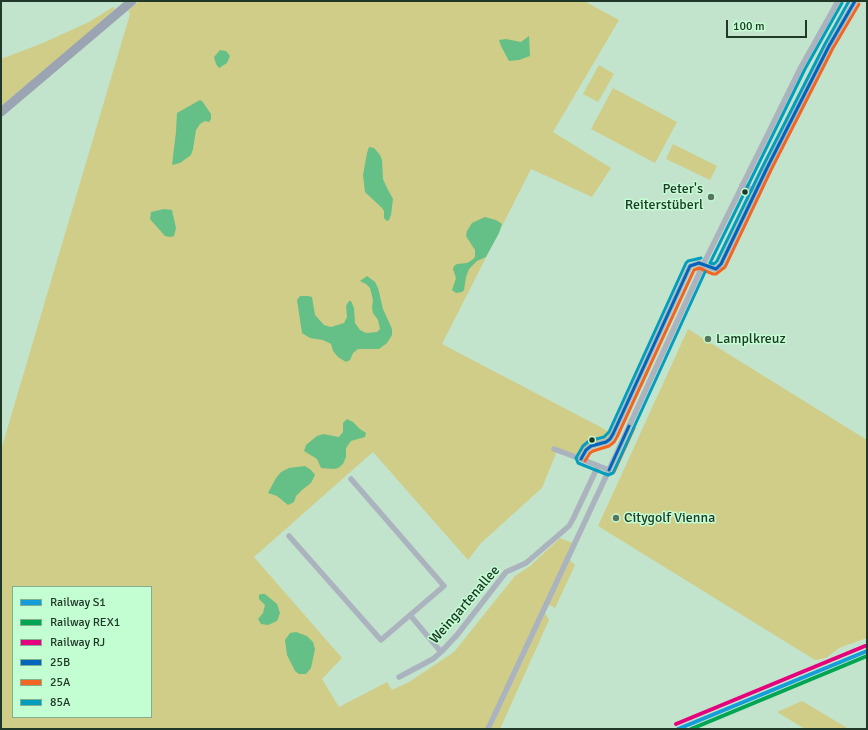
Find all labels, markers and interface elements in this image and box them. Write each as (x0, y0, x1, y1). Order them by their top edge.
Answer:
scale bar (728, 12, 809, 38)
text: 100 m (733, 19, 765, 34)
place label: Peter's Reiterstüberl (625, 181, 703, 214)
unlabelled marker (740, 187, 750, 197)
marker: Peter's Reiterstüberl (706, 192, 716, 202)
place label: Lamplkreuz (716, 331, 786, 347)
marker: Lamplkreuz (703, 334, 713, 344)
unlabelled marker (587, 435, 597, 445)
place label: Citygolf Vienna (624, 510, 715, 526)
marker: Citygolf Vienna (611, 513, 621, 523)
street label: Weingartenallee (426, 562, 504, 648)
legend (12, 586, 152, 718)
text: Railway S1 (50, 595, 106, 610)
text: Railway REX1 (50, 615, 120, 630)
text: Railway RJ (50, 635, 105, 650)
text: 25B (50, 655, 70, 670)
text: 25A (50, 675, 70, 690)
text: 85A (50, 695, 70, 710)

